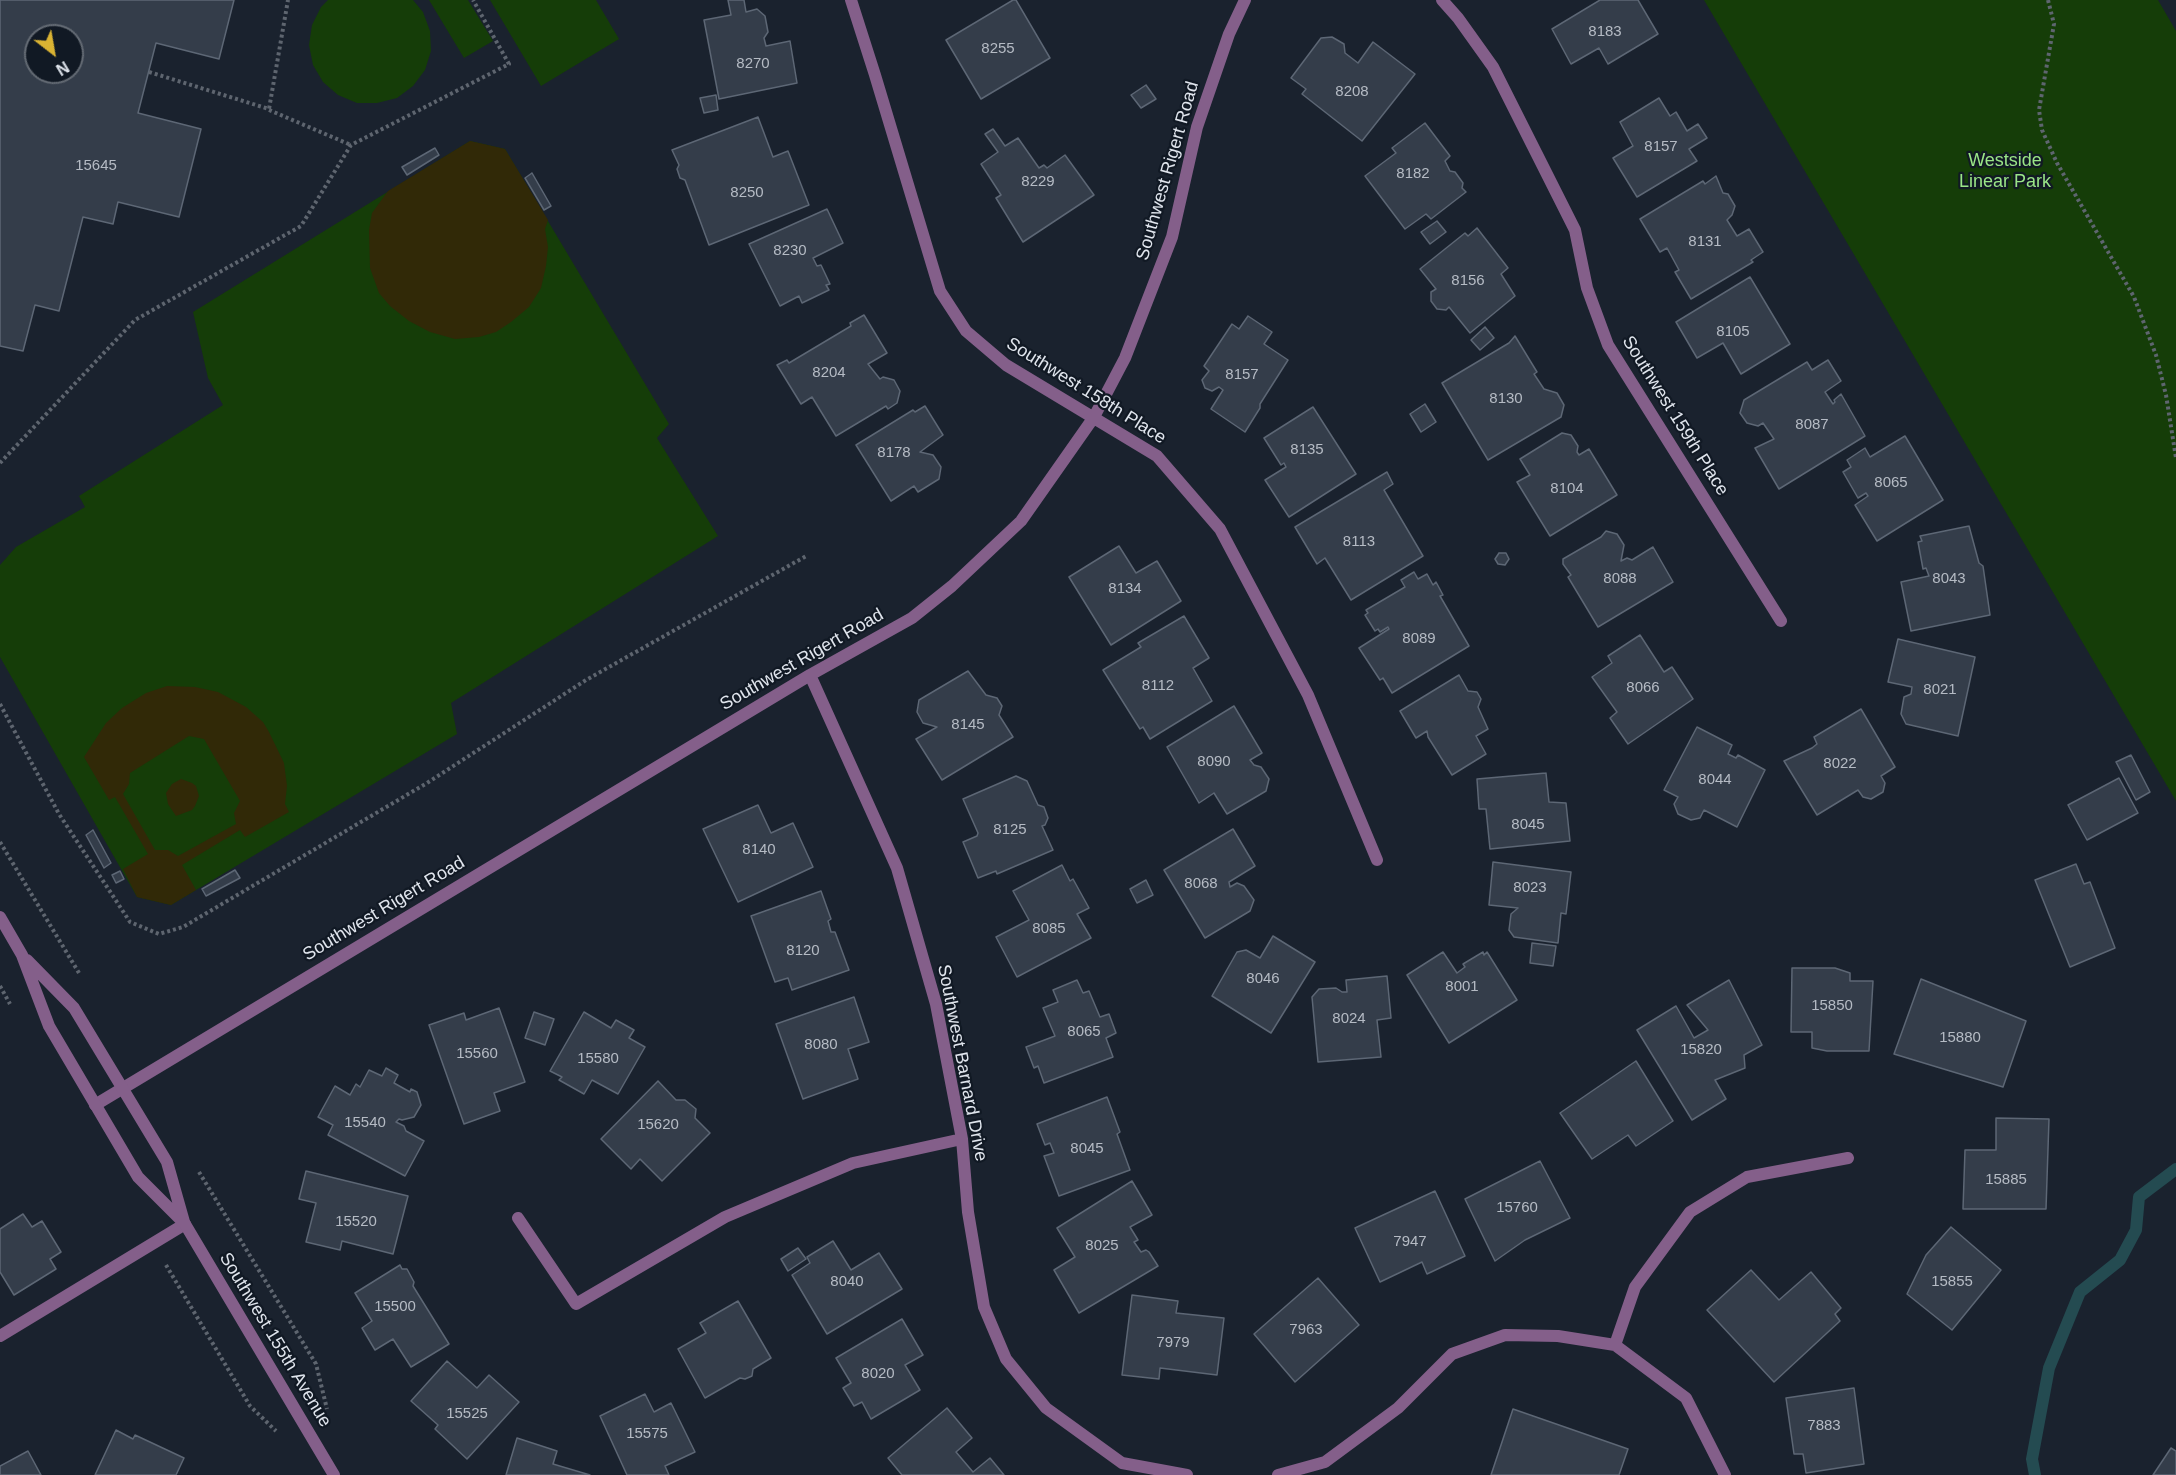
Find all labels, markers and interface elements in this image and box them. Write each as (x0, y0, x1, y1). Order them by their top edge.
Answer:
house number: 8183 (1588, 23, 1622, 41)
north arrow (24, 24, 84, 84)
house number: 8255 (981, 40, 1015, 58)
house number: 8270 (736, 55, 770, 73)
text: N (53, 58, 72, 78)
street label: Southwest Rigert Road (1132, 79, 1204, 263)
house number: 8208 (1335, 83, 1369, 101)
house number: 8157 (1644, 138, 1678, 156)
park label: Westside Linear Park (1959, 150, 2051, 192)
house number: 15645 (75, 157, 117, 175)
house number: 8182 (1396, 165, 1430, 183)
house number: 8229 (1021, 173, 1055, 191)
house number: 8250 (730, 184, 764, 202)
house number: 8131 (1688, 233, 1722, 251)
house number: 8230 (773, 242, 807, 260)
house number: 8156 (1451, 272, 1485, 290)
house number: 8105 (1716, 323, 1750, 341)
street label: Southwest 159th Place (1617, 332, 1733, 500)
street label: Southwest 158th Place (1002, 333, 1170, 449)
house number: 8204 (812, 364, 846, 382)
house number: 8157 (1225, 366, 1259, 384)
house number: 8130 (1489, 390, 1523, 408)
house number: 8087 (1795, 416, 1829, 434)
house number: 8135 (1290, 441, 1324, 459)
house number: 8178 (877, 444, 911, 462)
house number: 8065 (1874, 474, 1908, 492)
house number: 8104 (1550, 480, 1584, 498)
house number: 8113 (1343, 533, 1375, 551)
house number: 8088 (1603, 570, 1637, 588)
house number: 8043 (1932, 570, 1966, 588)
house number: 8134 (1108, 580, 1142, 598)
street label: Southwest Rigert Road (716, 604, 888, 716)
house number: 8089 (1402, 630, 1436, 648)
house number: 8112 (1142, 677, 1174, 695)
house number: 8066 (1626, 679, 1660, 697)
house number: 8021 (1923, 681, 1957, 699)
house number: 8145 (951, 716, 985, 734)
house number: 8090 (1197, 753, 1231, 771)
house number: 8022 (1823, 755, 1857, 773)
house number: 8044 (1698, 771, 1732, 789)
house number: 8045 (1511, 816, 1545, 834)
house number: 8125 (993, 821, 1027, 839)
house number: 8140 (742, 841, 776, 859)
street label: Southwest Rigert Road (299, 852, 469, 966)
house number: 8068 (1184, 875, 1218, 893)
house number: 8023 (1513, 879, 1547, 897)
house number: 8085 (1032, 920, 1066, 938)
house number: 8120 (786, 942, 820, 960)
street label: Southwest Barnard Drive (932, 963, 992, 1163)
house number: 8046 (1246, 970, 1280, 988)
house number: 8001 (1445, 978, 1479, 996)
house number: 15850 (1811, 997, 1853, 1015)
house number: 8024 (1332, 1010, 1366, 1028)
house number: 8065 (1067, 1023, 1101, 1041)
house number: 15880 (1939, 1029, 1981, 1047)
house number: 8080 (804, 1036, 838, 1054)
house number: 15820 (1680, 1041, 1722, 1059)
house number: 15560 (456, 1045, 498, 1063)
house number: 15580 (577, 1050, 619, 1068)
house number: 15540 (344, 1114, 386, 1132)
house number: 15620 (637, 1116, 679, 1134)
house number: 8045 (1070, 1140, 1104, 1158)
house number: 15885 (1985, 1171, 2027, 1189)
house number: 15760 (1496, 1199, 1538, 1217)
house number: 15520 (335, 1213, 377, 1231)
house number: 7947 (1393, 1233, 1427, 1251)
house number: 8025 (1085, 1237, 1119, 1255)
street label: Southwest 155th Avenue (214, 1249, 336, 1431)
house number: 8040 (830, 1273, 864, 1291)
house number: 15855 (1931, 1273, 1973, 1291)
house number: 15500 (374, 1298, 416, 1316)
house number: 7963 (1289, 1321, 1323, 1339)
house number: 7979 (1156, 1334, 1190, 1352)
house number: 8020 (861, 1365, 895, 1383)
house number: 15525 (446, 1405, 488, 1423)
house number: 7883 (1807, 1417, 1841, 1435)
house number: 15575 (626, 1425, 668, 1443)

